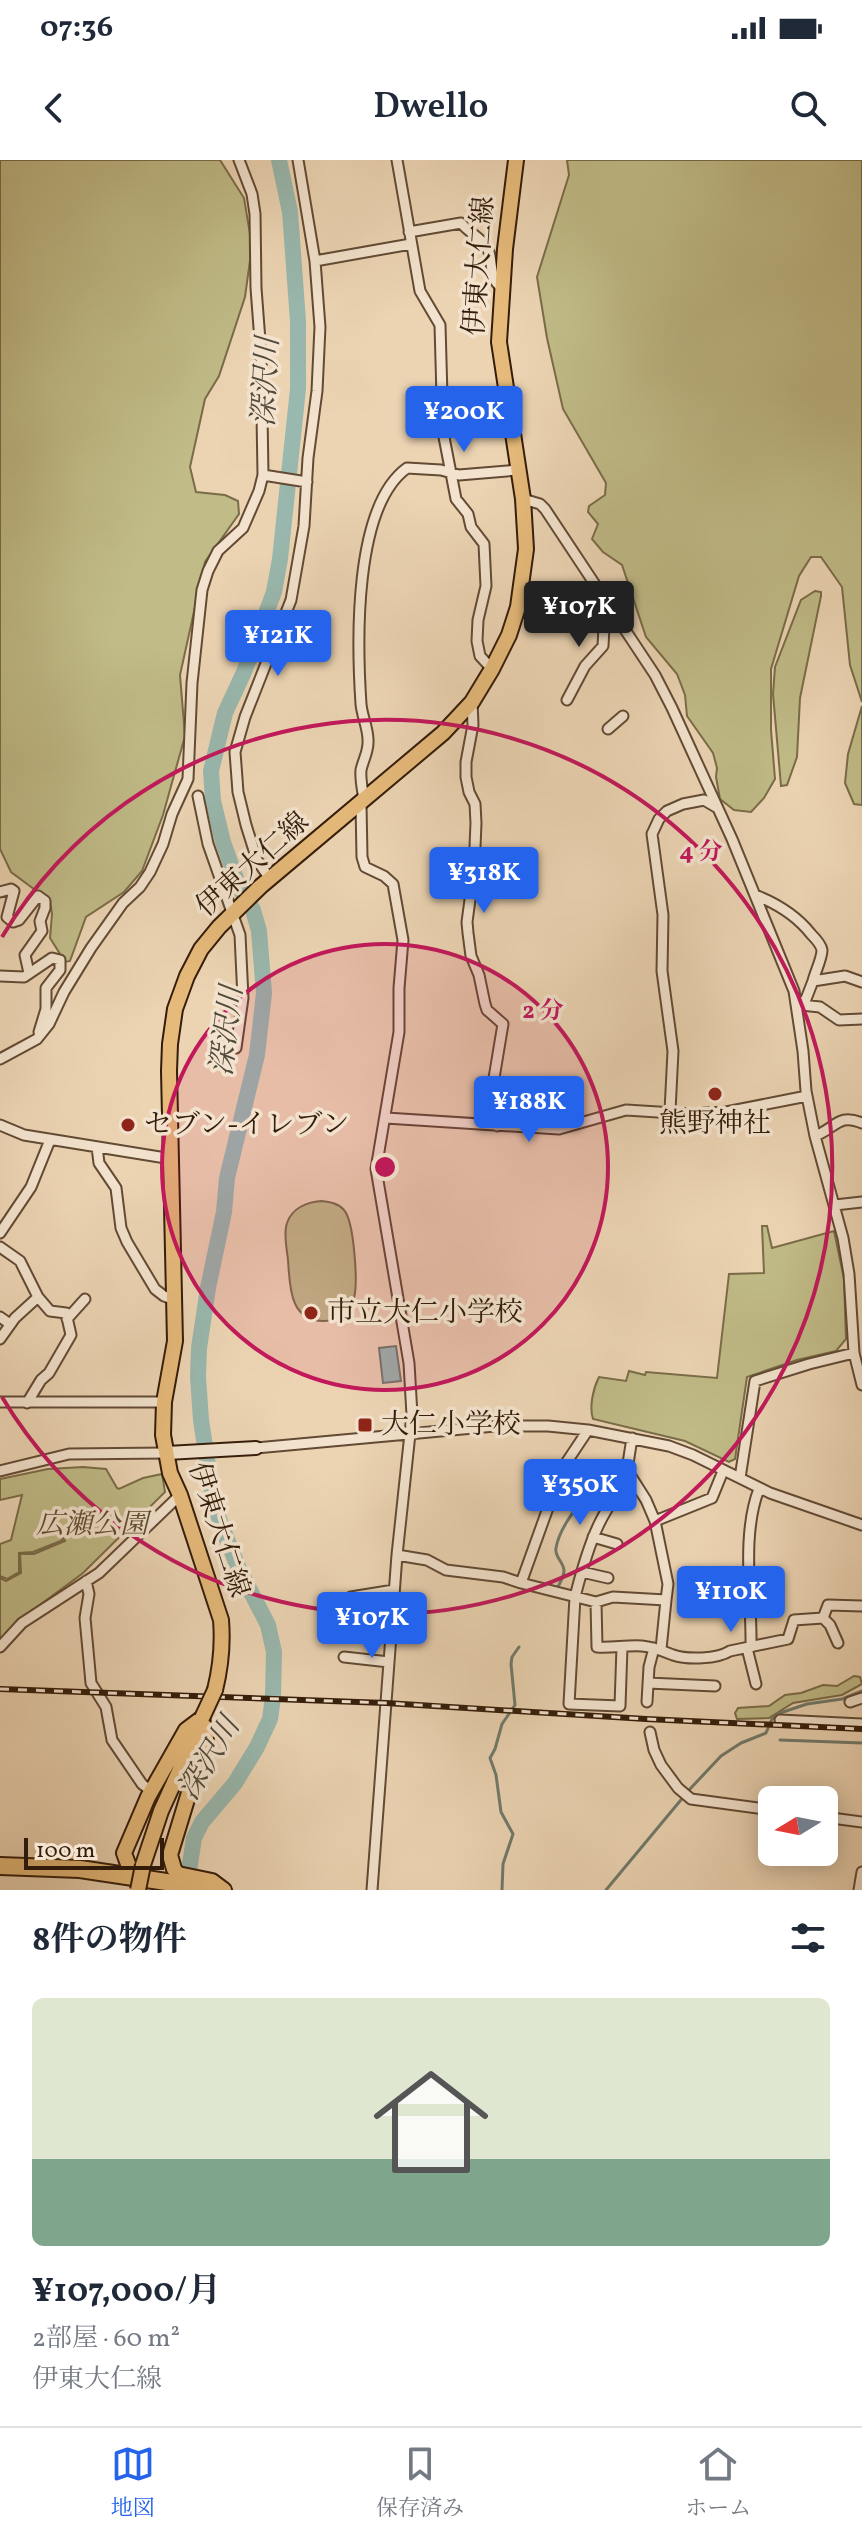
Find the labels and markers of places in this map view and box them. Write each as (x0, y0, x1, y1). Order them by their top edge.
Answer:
pin: ¥200K (408, 386, 520, 454)
pin: ¥107K (523, 581, 635, 649)
pin: ¥121K (222, 610, 334, 678)
pin: ¥318K (428, 847, 540, 915)
pin: ¥188K (473, 1076, 585, 1144)
marker: 熊野神社 (706, 1085, 724, 1103)
place label: 熊野神社 (659, 1105, 771, 1144)
place label: セブン-イレブン (144, 1106, 350, 1145)
marker: セブン-イレブン (119, 1116, 137, 1134)
centre of rings (371, 1153, 399, 1181)
place label: 市立大仁小学校 (327, 1294, 523, 1333)
marker: 市立大仁小学校 (302, 1304, 320, 1322)
place label: 大仁小学校 (381, 1406, 521, 1445)
marker: 大仁小学校 (356, 1416, 374, 1434)
pin: ¥350K (524, 1459, 636, 1527)
pin: ¥110K (675, 1566, 787, 1634)
pin: ¥107K (316, 1592, 428, 1660)

